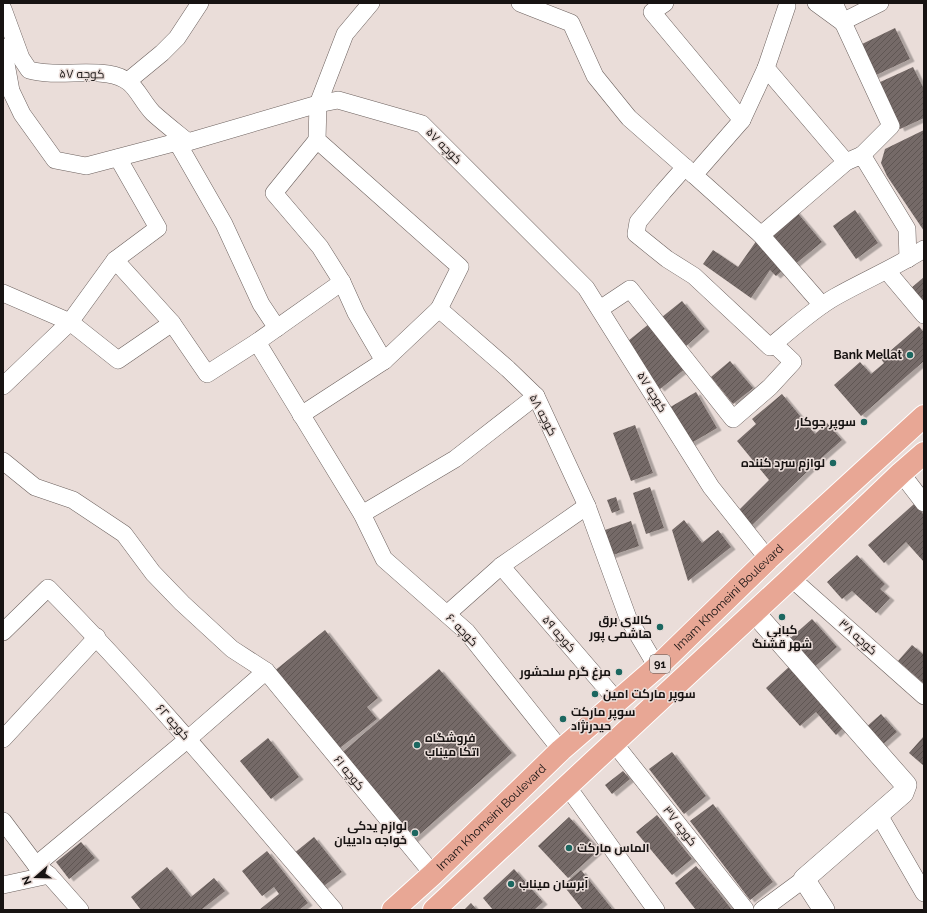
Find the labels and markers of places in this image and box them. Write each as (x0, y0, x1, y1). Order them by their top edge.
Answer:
place label: Bank Mellat (834, 348, 902, 362)
marker: Bank Mellat (905, 350, 915, 360)
place label: سوپر جوکار (795, 415, 856, 431)
marker: سوپر جوکار (859, 417, 869, 427)
place label: لوازم سرد کننده (741, 456, 825, 471)
marker: لوازم سرد کننده (828, 458, 838, 468)
marker: کبابی شهر قشنگ (777, 612, 787, 622)
place label: کالای برق هاشمی پور (588, 613, 652, 643)
marker: کالای برق هاشمی پور (655, 622, 665, 632)
place label: کبابی شهر قشنگ (752, 623, 812, 652)
place label: مرغ گرم سلحشور (519, 665, 611, 681)
marker: مرغ گرم سلحشور (614, 667, 624, 677)
place label: سوپر مارکت امین (603, 687, 696, 703)
marker: سوپر مارکت امین (590, 689, 600, 699)
place label: سوپر مارکت حیدرنژاد (571, 705, 635, 734)
marker: سوپر مارکت حیدرنژاد (558, 714, 568, 724)
place label: فروشگاه اتکا میناب (425, 731, 480, 759)
marker: فروشگاه اتکا میناب (412, 740, 422, 750)
place label: لوازم یدکی خواجه دادییان (334, 819, 407, 848)
marker: لوازم یدکی خواجه دادییان (410, 828, 420, 838)
place label: الماس مارکت (577, 841, 650, 856)
marker: الماس مارکت (564, 843, 574, 853)
place label: آبرسان میناب (519, 877, 588, 892)
marker: آبرسان میناب (506, 879, 516, 889)

